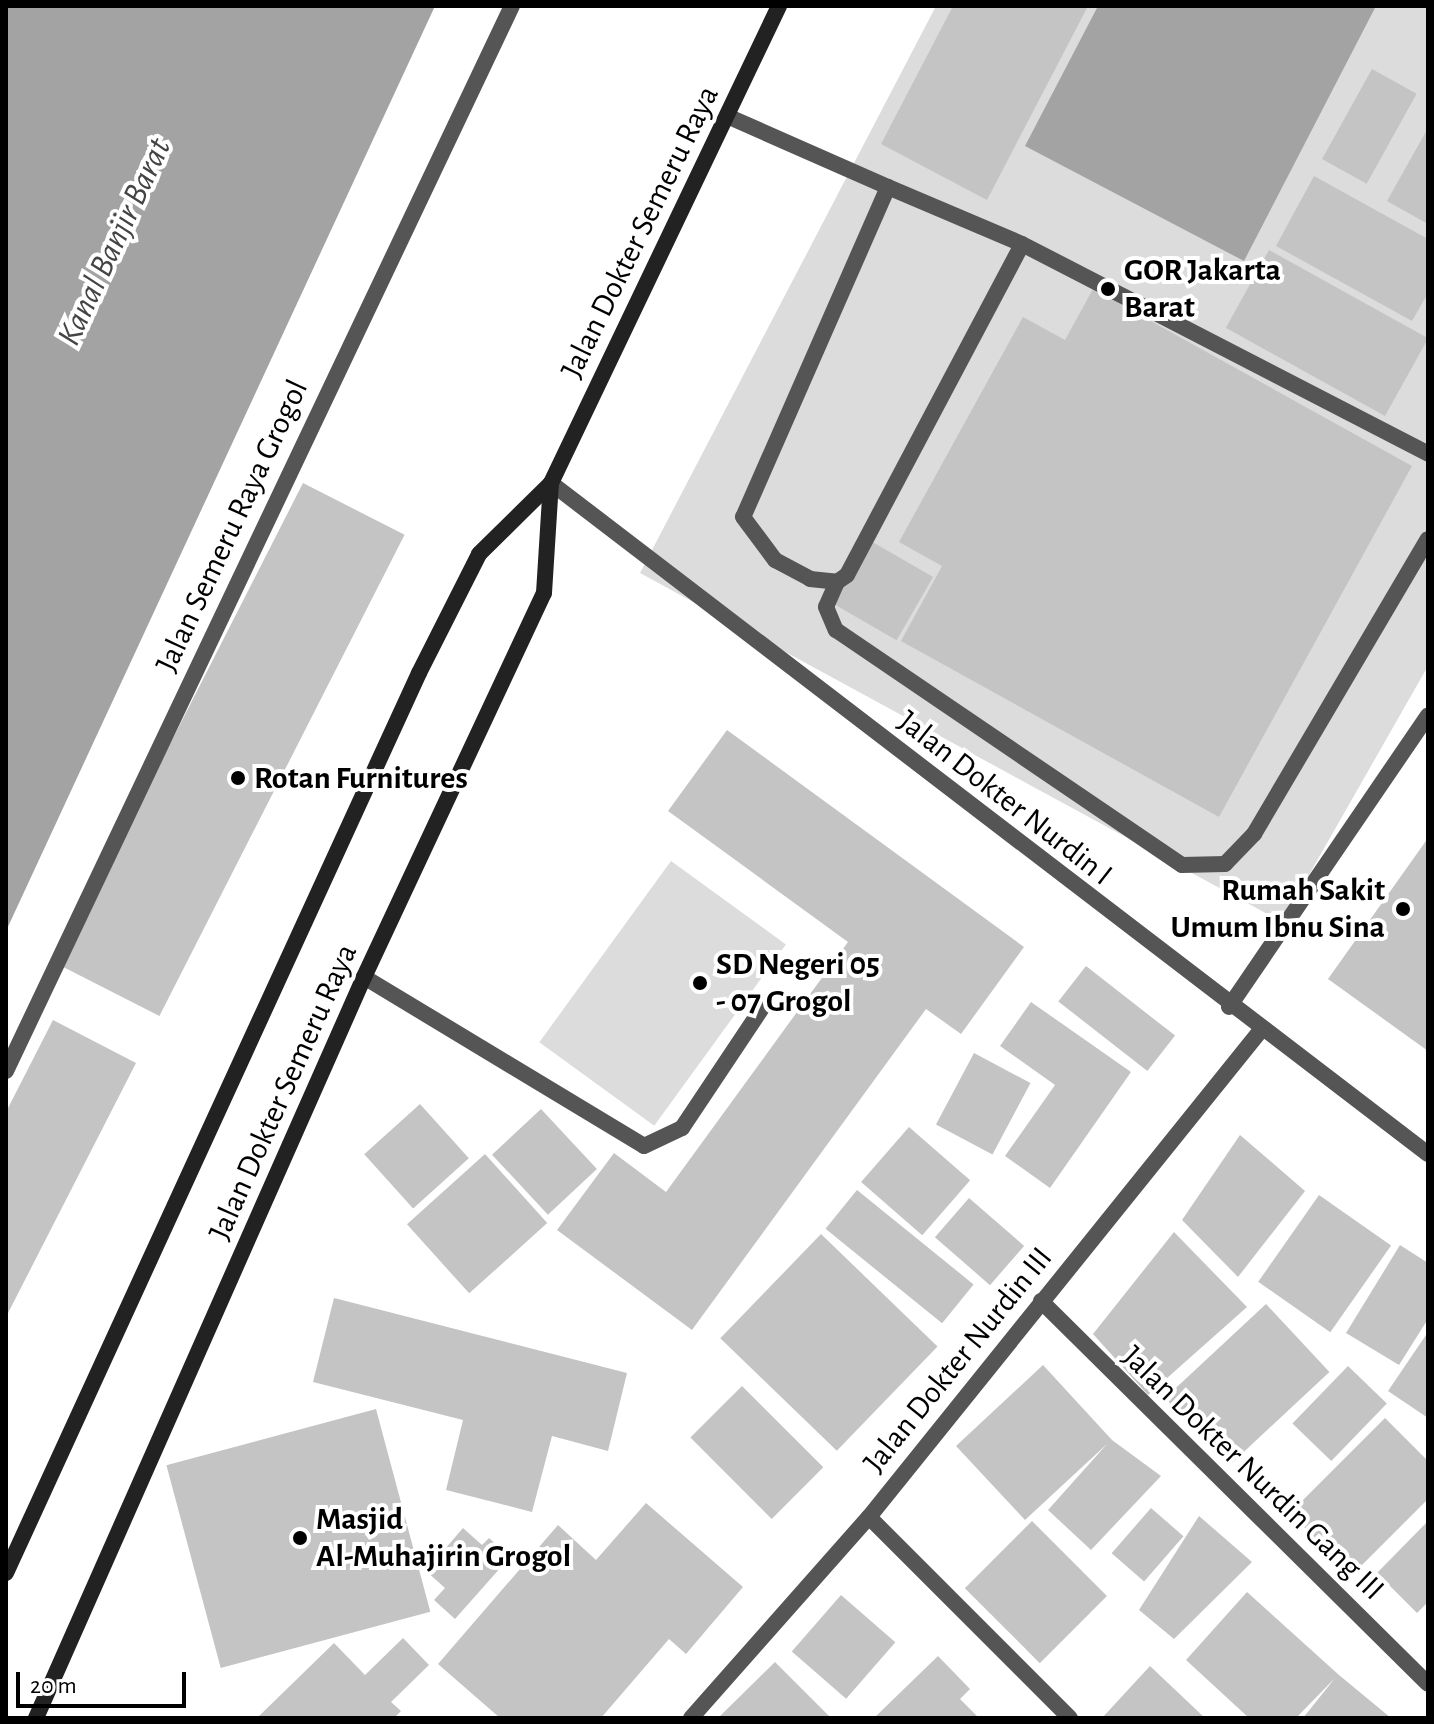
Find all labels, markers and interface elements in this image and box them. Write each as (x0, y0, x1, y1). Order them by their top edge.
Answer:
street label: Jalan Dokter Semeru Raya (553, 80, 727, 384)
water label: Kanal Banjir Barat (49, 132, 181, 352)
place label: GOR Jakarta Barat (1124, 252, 1281, 327)
marker: GOR Jakarta Barat (1099, 280, 1117, 298)
street label: Jalan Semeru Raya Grogol (147, 374, 317, 678)
street label: Jalan Dokter Nurdin I (890, 702, 1120, 894)
place label: Rotan Furnitures (254, 759, 468, 797)
marker: Rotan Furnitures (229, 769, 247, 787)
place label: Rumah Sakit Umum Ibnu Sina (1171, 872, 1385, 947)
marker: Rumah Sakit Umum Ibnu Sina (1392, 898, 1414, 920)
street label: Jalan Dokter Semeru Raya (200, 938, 366, 1246)
place label: SD Negeri 05 - 07 Grogol (716, 946, 880, 1021)
marker: SD Negeri 05 - 07 Grogol (691, 974, 709, 992)
street label: Jalan Dokter Nurdin III (855, 1240, 1061, 1480)
street label: Jalan Dokter Nurdin Gang III (1114, 1338, 1392, 1608)
place label: Masjid Al-Muhajirin Grogol (316, 1501, 571, 1576)
marker: Masjid Al-Muhajirin Grogol (291, 1529, 309, 1547)
scale bar (20, 1656, 190, 1706)
text: 20 m (30, 1674, 77, 1698)

